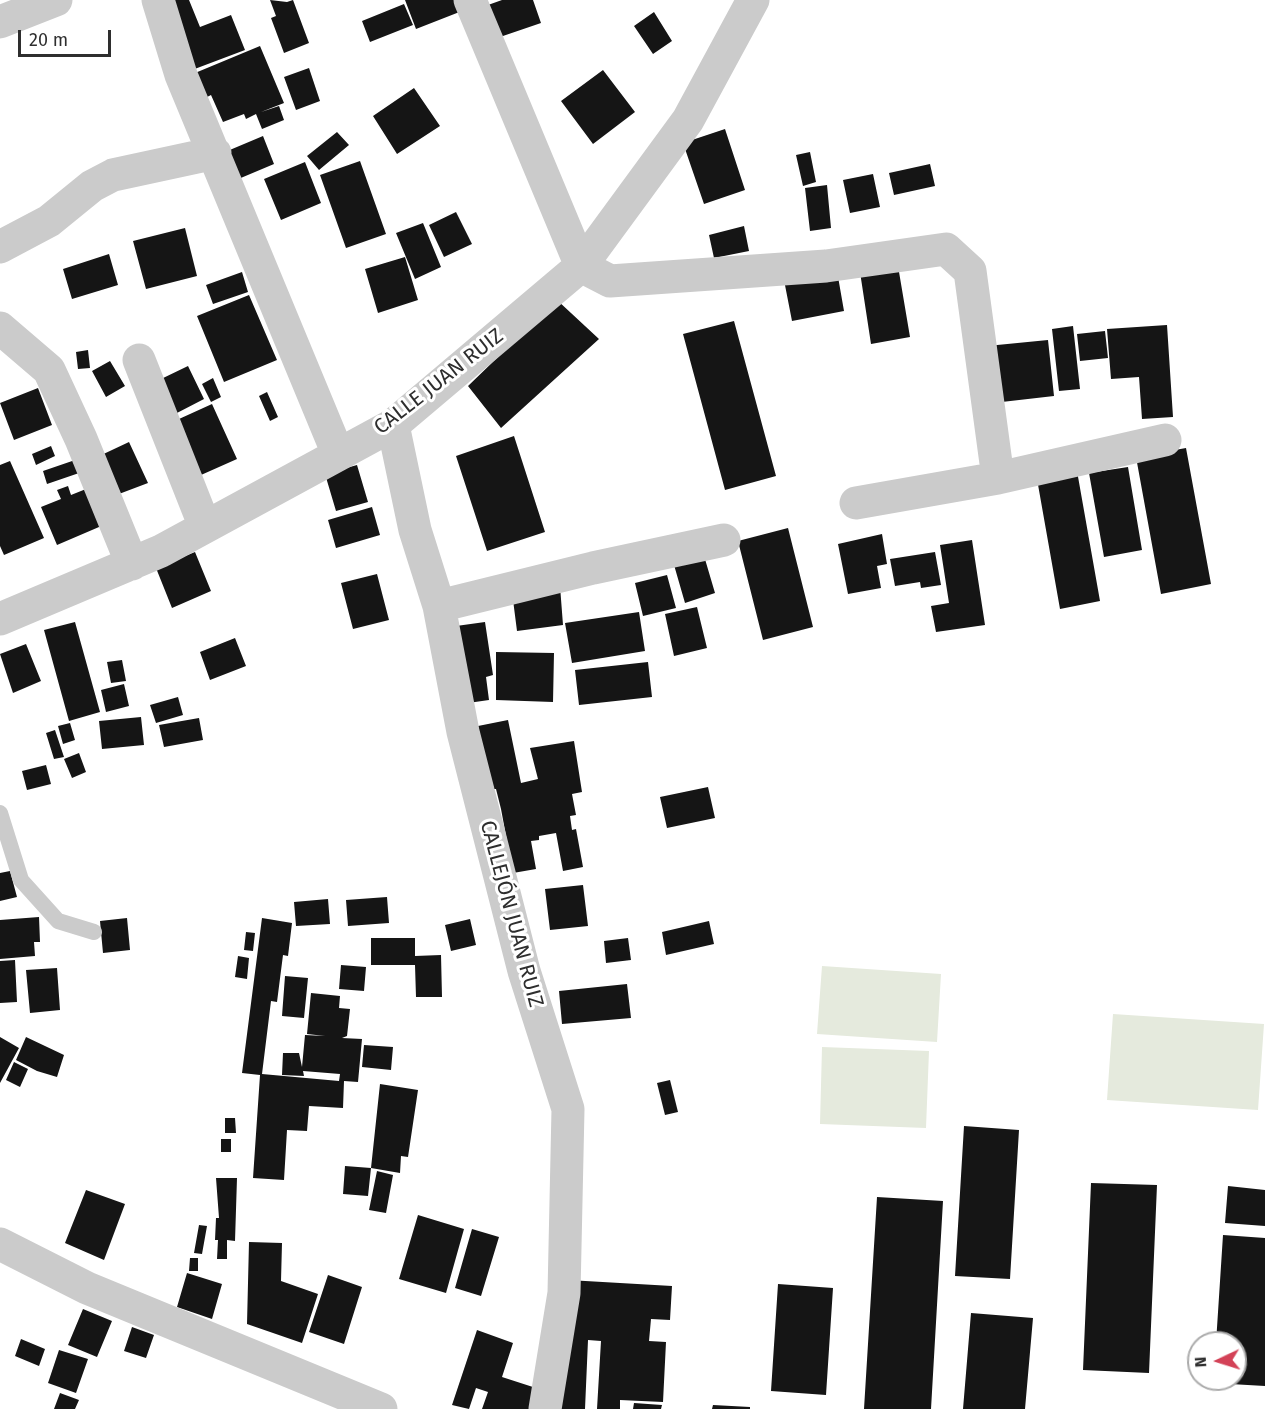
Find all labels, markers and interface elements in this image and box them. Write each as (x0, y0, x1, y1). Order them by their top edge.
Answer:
scale bar (21, 18, 114, 56)
text: 20 m (29, 29, 68, 51)
street label: CALLE JUAN RUIZ (369, 324, 509, 440)
street label: CALLEJÓN JUAN RUIZ (474, 818, 548, 1010)
north arrow (1187, 1331, 1247, 1391)
text: N (1191, 1356, 1210, 1368)

